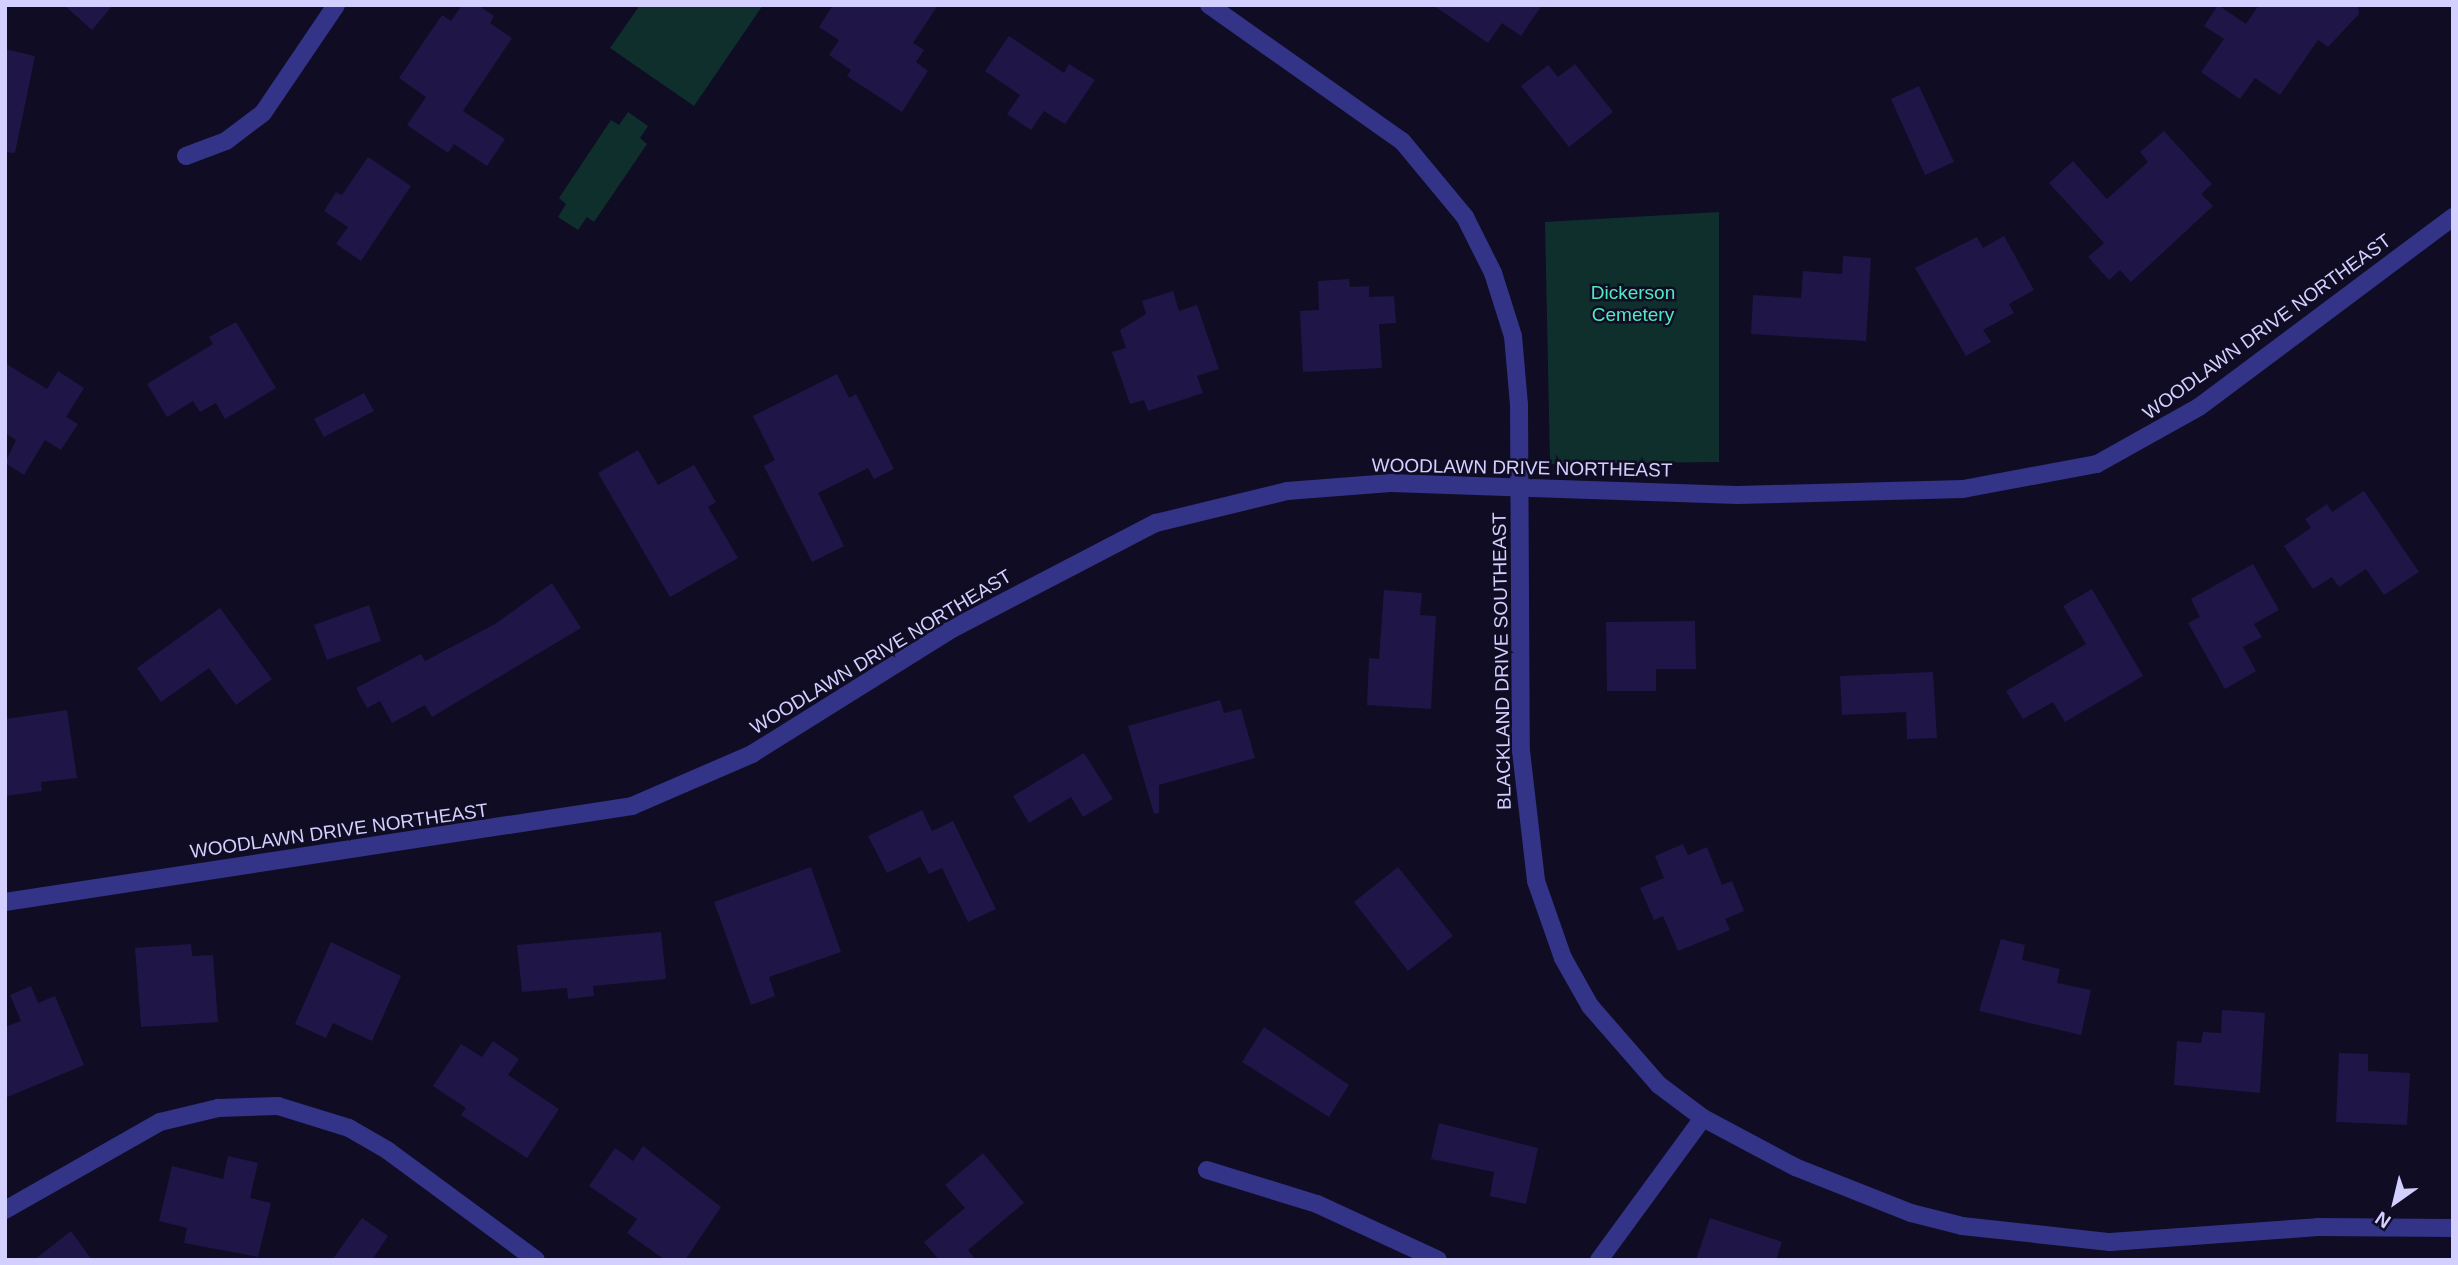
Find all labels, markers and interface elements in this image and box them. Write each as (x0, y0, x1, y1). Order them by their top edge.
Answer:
street label: WOODLAWN DRIVE NORTHEAST (2139, 229, 2395, 425)
park label: Dickerson Cemetery (1591, 282, 1675, 326)
street label: WOODLAWN DRIVE NORTHEAST (1371, 454, 1673, 482)
street label: BLACKLAND DRIVE SOUTHEAST (1488, 512, 1516, 810)
street label: WOODLAWN DRIVE NORTHEAST (746, 565, 1016, 739)
street label: WOODLAWN DRIVE NORTHEAST (188, 799, 490, 863)
north arrow (2360, 1167, 2430, 1237)
text: N (2371, 1207, 2395, 1232)

